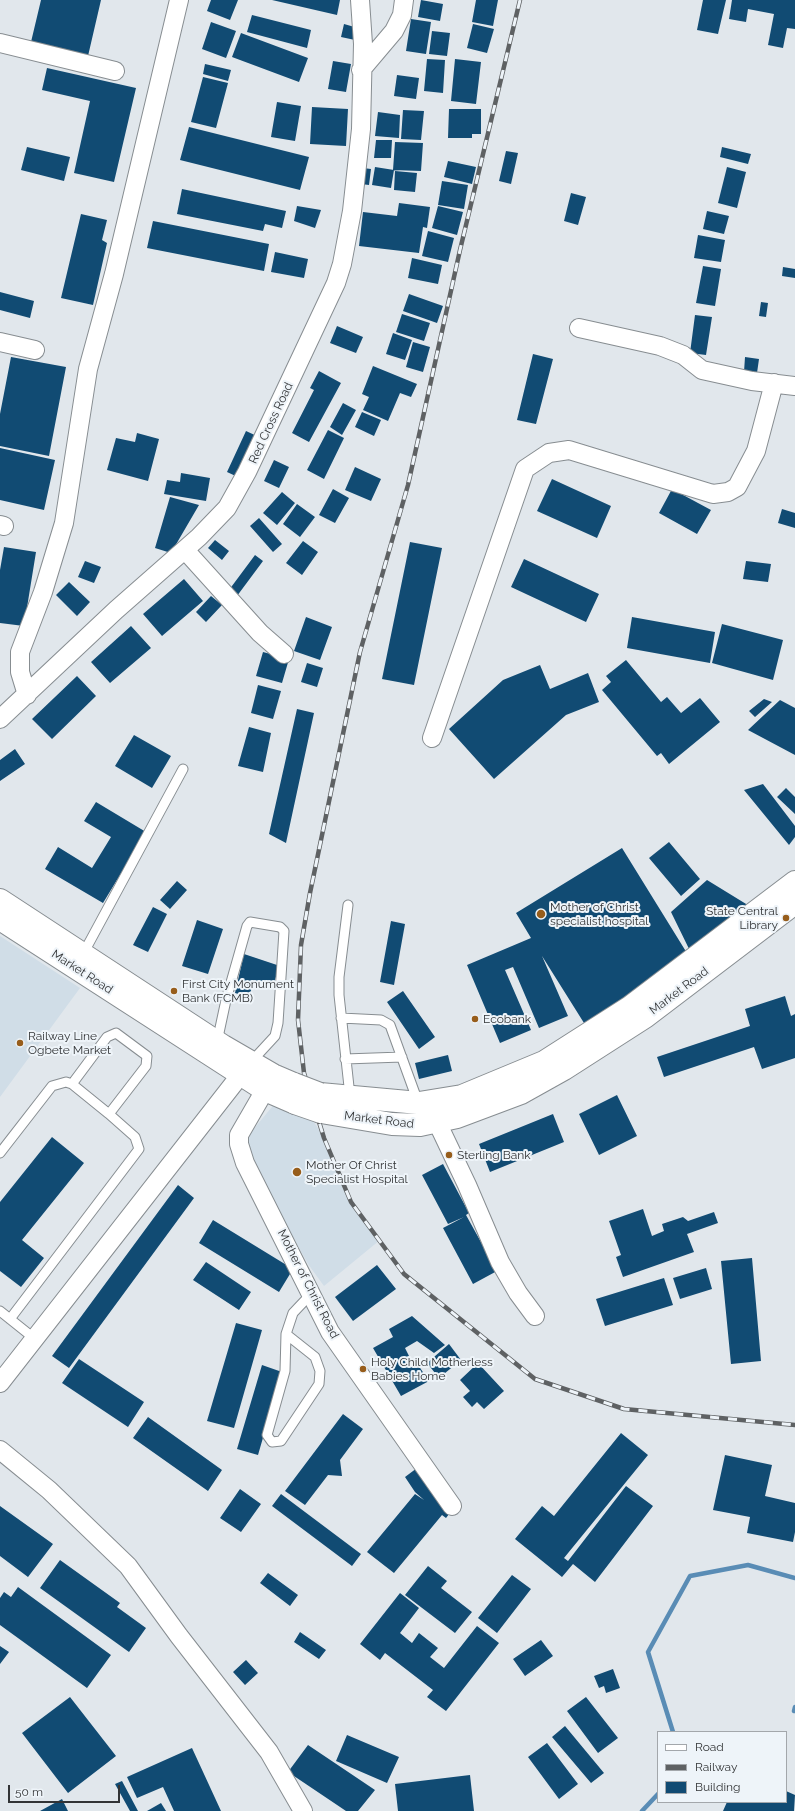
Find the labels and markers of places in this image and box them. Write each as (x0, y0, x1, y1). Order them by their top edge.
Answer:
place label: Mother of Christ specialist hospital (550, 900, 649, 928)
place label: State Central Library (706, 904, 778, 932)
marker: Mother of Christ specialist hospital (535, 908, 547, 920)
marker: State Central Library (781, 913, 791, 923)
place label: First City Monument Bank (FCMB) (182, 977, 294, 1005)
marker: First City Monument Bank (FCMB) (169, 986, 179, 996)
place label: Ecobank (483, 1012, 531, 1026)
marker: Ecobank (470, 1014, 480, 1024)
place label: Railway Line Ogbete Market (28, 1029, 111, 1057)
marker: Railway Line Ogbete Market (15, 1038, 25, 1048)
place label: Sterling Bank (457, 1148, 531, 1162)
marker: Sterling Bank (444, 1150, 454, 1160)
place label: Mother Of Christ Specialist Hospital (306, 1158, 408, 1186)
marker: Mother Of Christ Specialist Hospital (291, 1166, 303, 1178)
place label: Holy Child Motherless Babies Home (371, 1355, 493, 1383)
marker: Holy Child Motherless Babies Home (358, 1364, 368, 1374)

